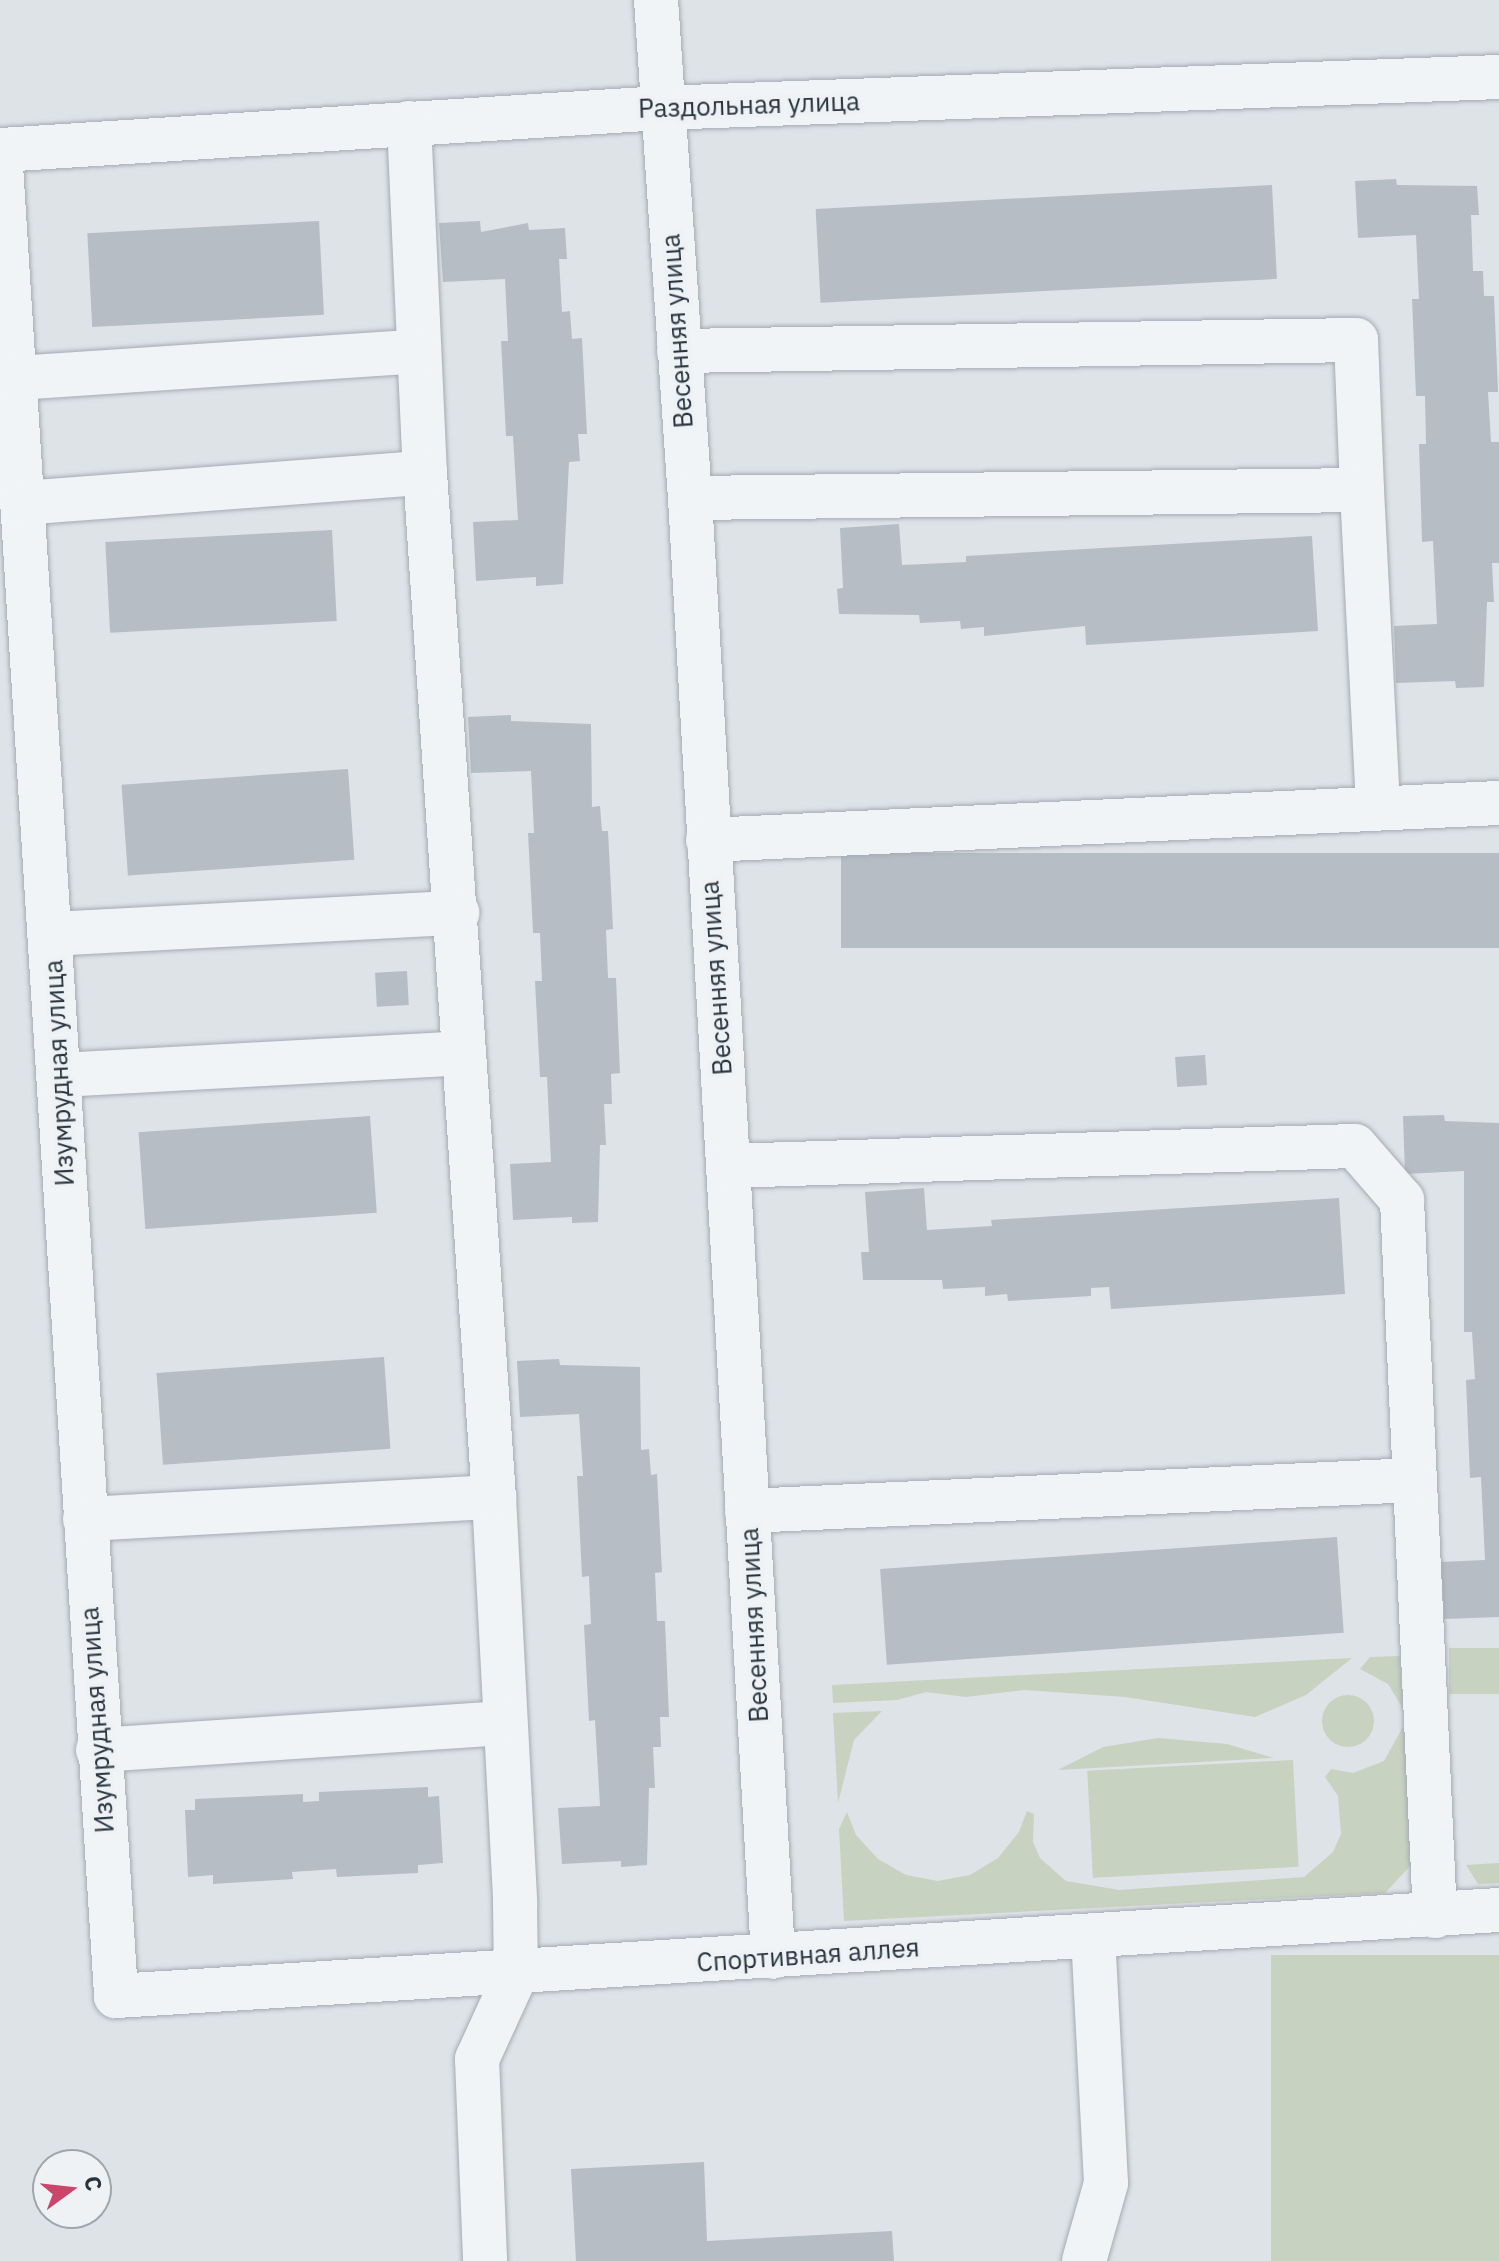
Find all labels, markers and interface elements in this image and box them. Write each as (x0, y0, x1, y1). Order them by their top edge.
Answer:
street label: Раздольная улица (638, 86, 860, 124)
street label: Весенняя улица (655, 233, 699, 429)
street label: Весенняя улица (694, 880, 738, 1076)
street label: Изумрудная улица (37, 959, 81, 1187)
street label: Весенняя улица (733, 1527, 775, 1723)
street label: Изумрудная улица (74, 1606, 120, 1834)
street label: Спортивная аллея (696, 1932, 920, 1978)
north arrow (32, 2149, 112, 2229)
text: С (78, 2172, 110, 2194)

